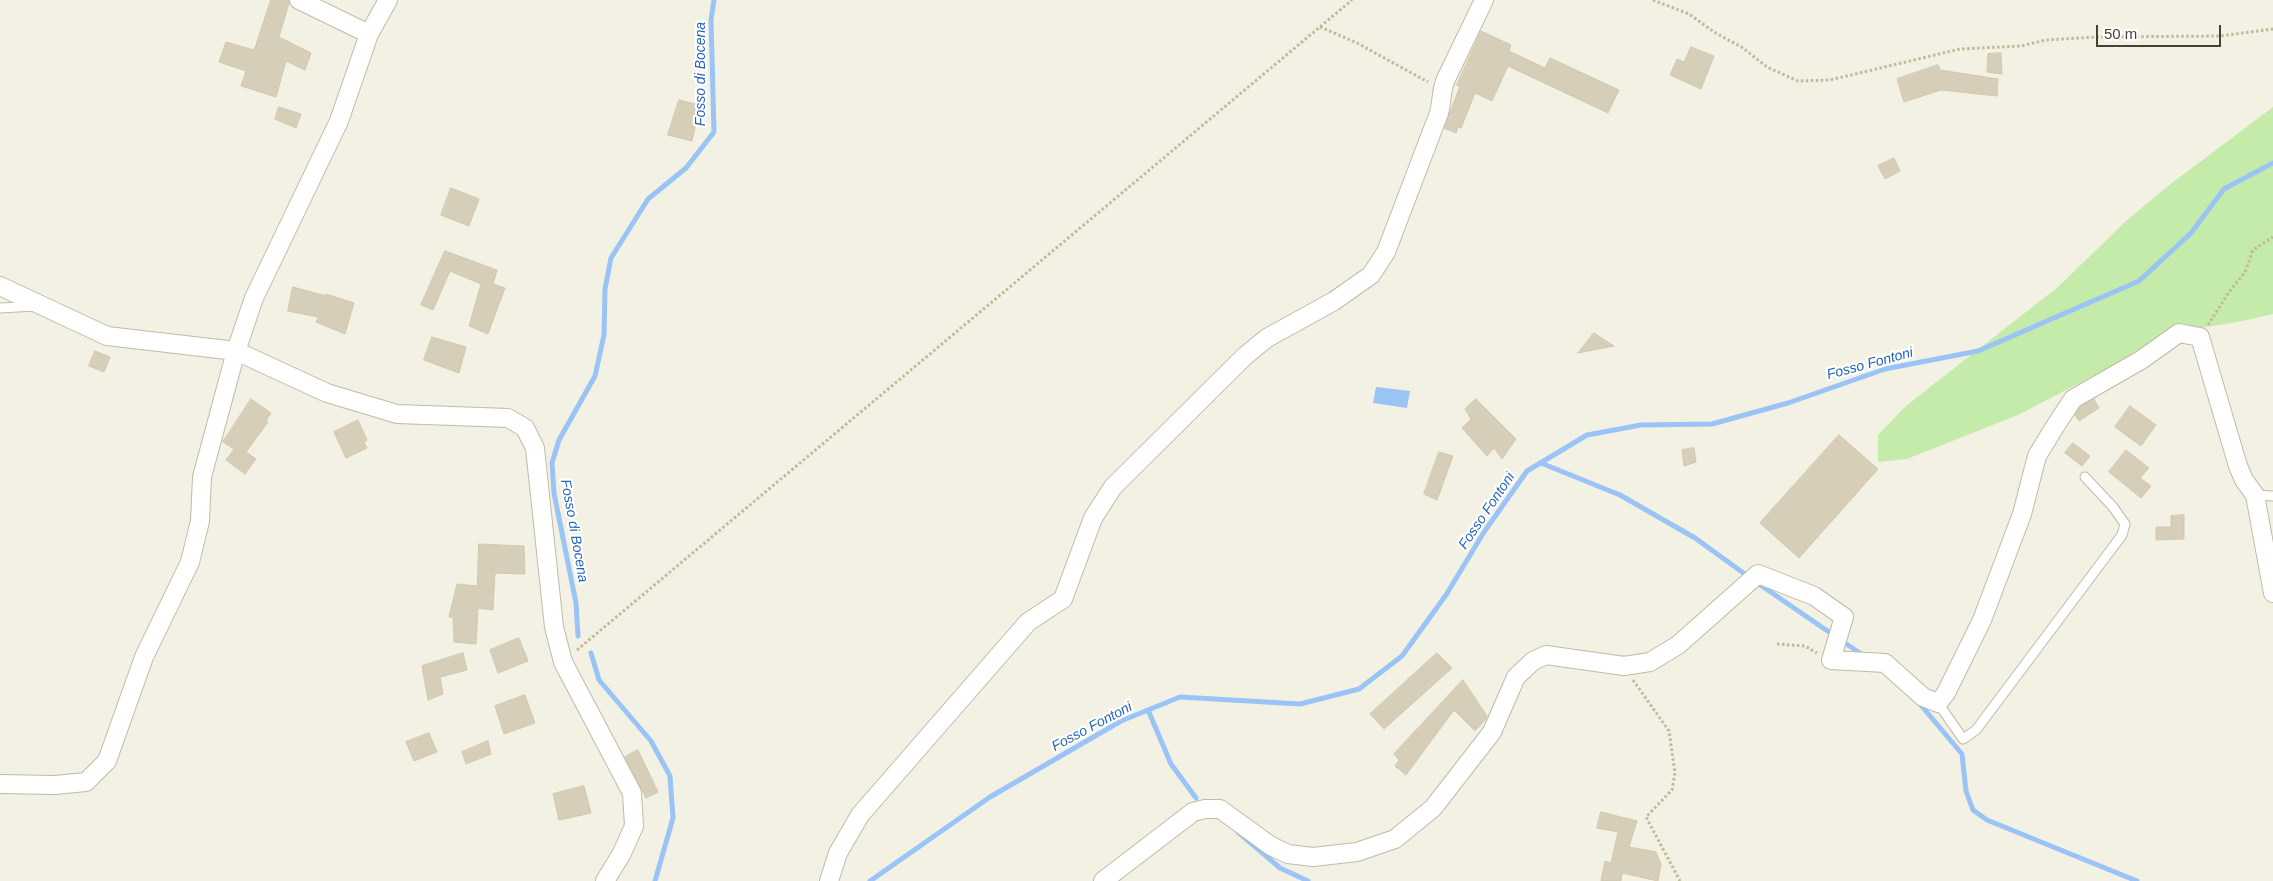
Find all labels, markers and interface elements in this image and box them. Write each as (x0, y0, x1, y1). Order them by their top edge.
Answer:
scale bar (2098, 15, 2223, 47)
water label: Fosso di Bocena (693, 22, 709, 126)
text: 50 m (2104, 25, 2137, 42)
water label: Fosso Fontoni (1825, 344, 1915, 384)
water label: Fosso Fontoni (1455, 470, 1519, 552)
water label: Fosso di Bocena (557, 478, 591, 584)
water label: Fosso Fontoni (1049, 699, 1135, 755)

